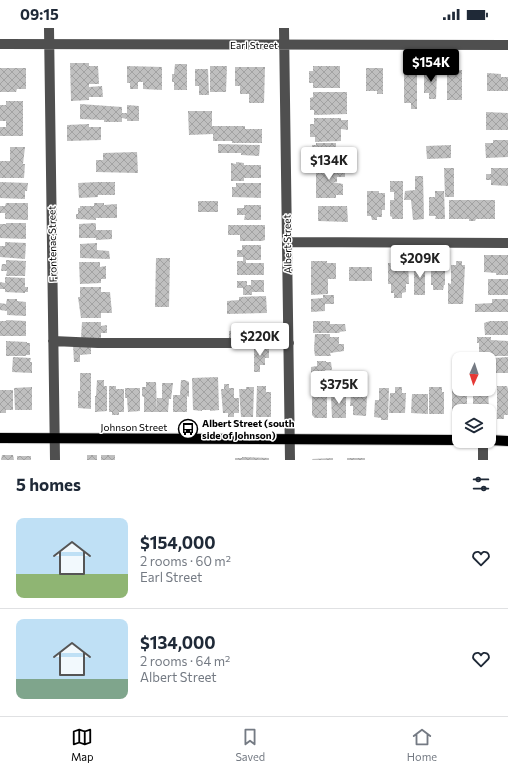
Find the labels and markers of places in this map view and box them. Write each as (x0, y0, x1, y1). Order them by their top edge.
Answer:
pin: $154K (403, 49, 459, 83)
pin: $134K (301, 147, 357, 181)
pin: $209K (392, 245, 448, 279)
pin: $220K (232, 323, 288, 357)
pin: $375K (311, 371, 367, 405)
place label: Albert Street (south side of Johnson) (202, 417, 295, 441)
bus stop icon: Albert Street (south side of Johnson) (177, 418, 199, 440)

